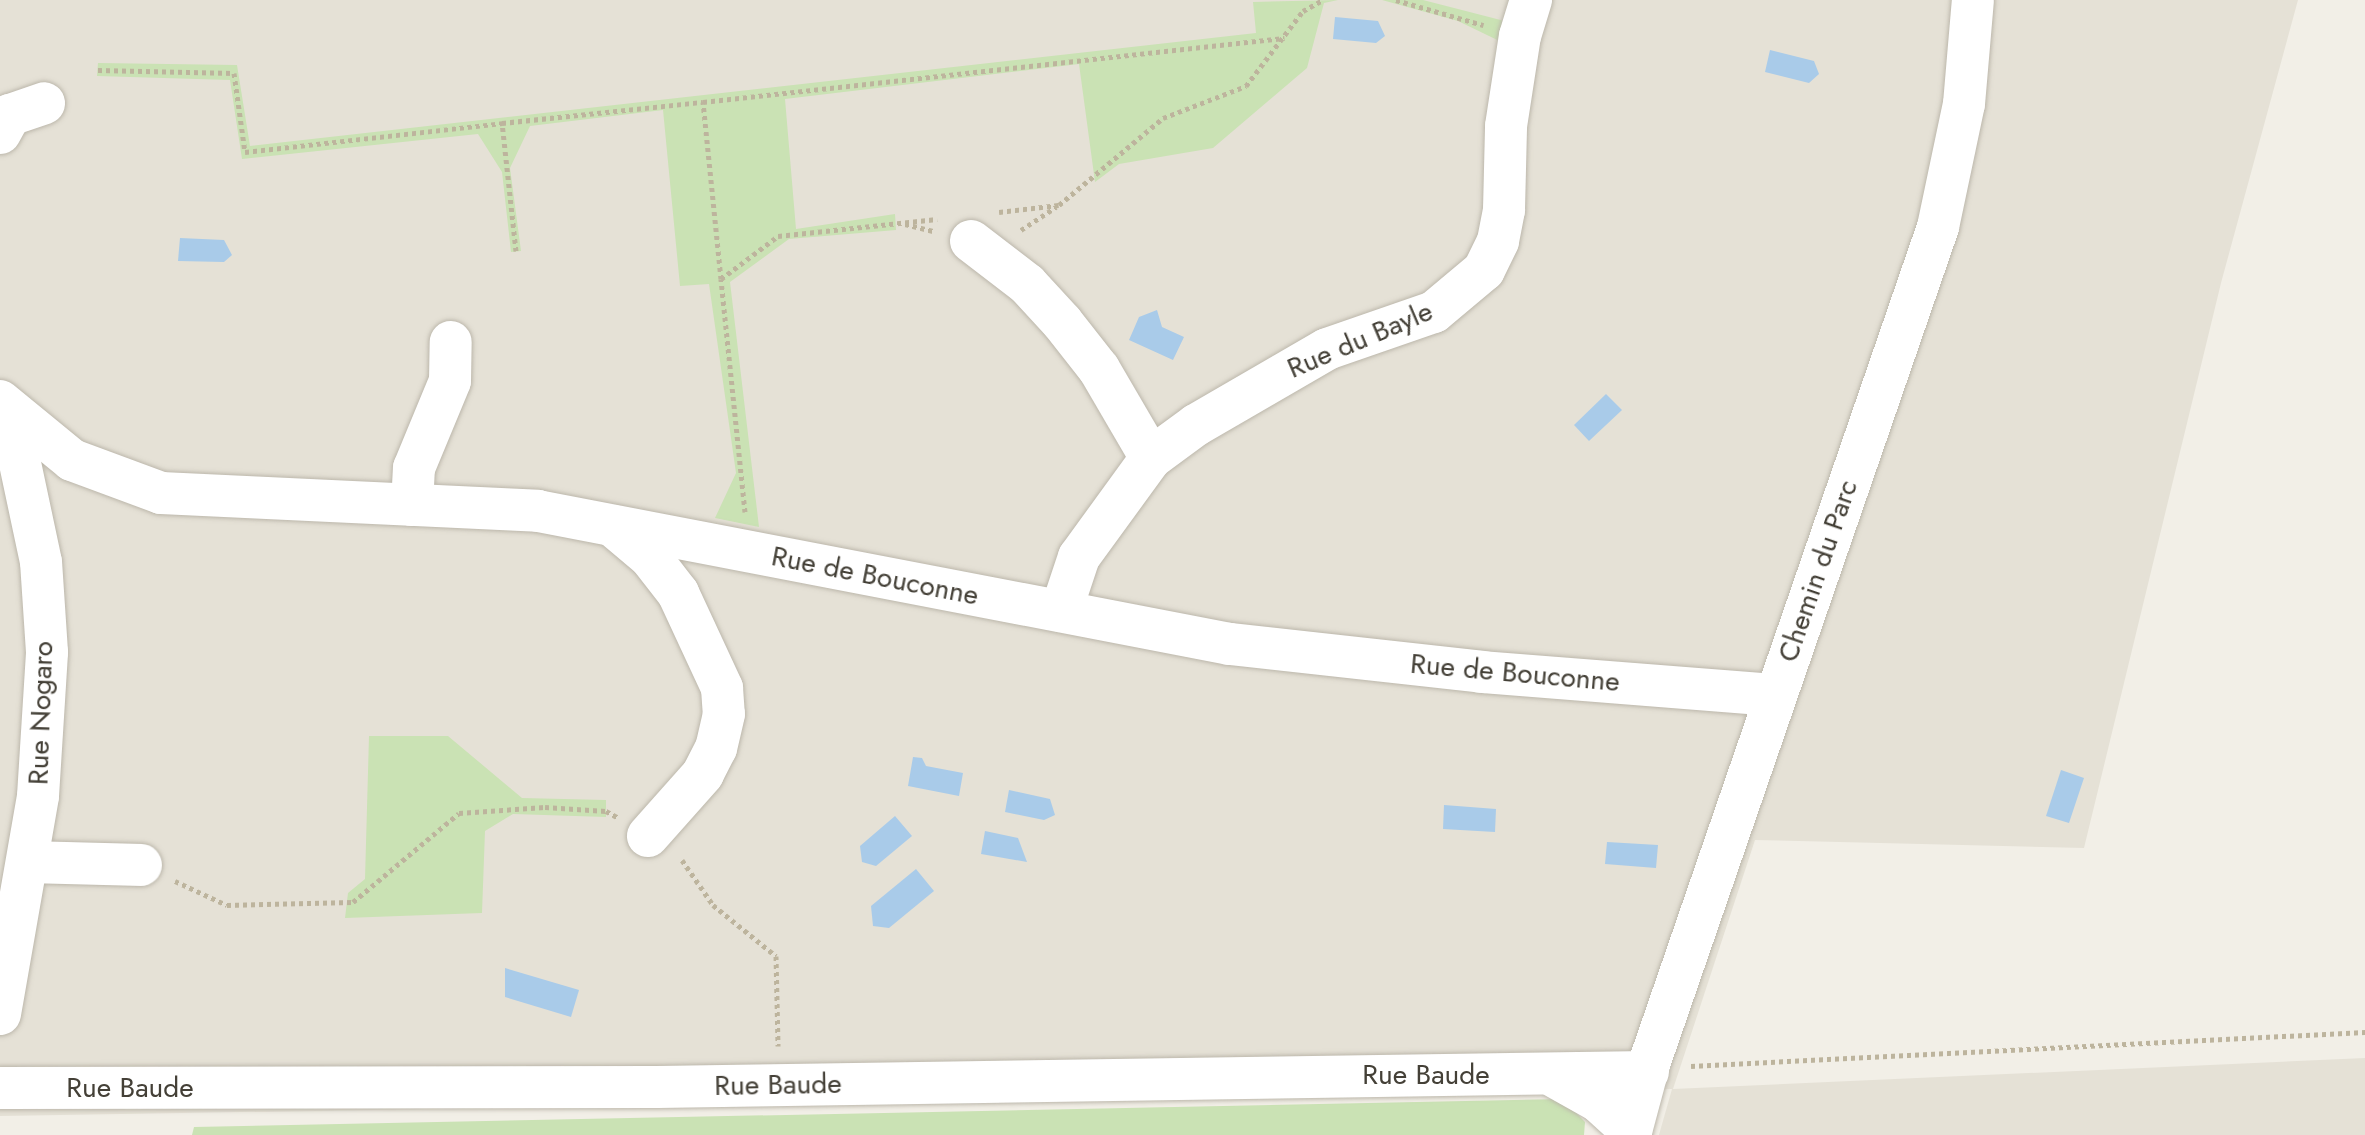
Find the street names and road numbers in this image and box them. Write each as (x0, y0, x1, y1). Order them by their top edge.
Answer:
street label: Rue du Bayle (1282, 294, 1438, 386)
street label: Chemin du Parc (1771, 476, 1865, 666)
street label: Rue de Bouconne (769, 539, 981, 613)
street label: Rue Nogaro (22, 640, 60, 786)
street label: Rue de Bouconne (1409, 647, 1621, 699)
street label: Rue Baude (1362, 1058, 1490, 1092)
street label: Rue Baude (714, 1067, 842, 1103)
street label: Rue Baude (66, 1071, 194, 1105)

